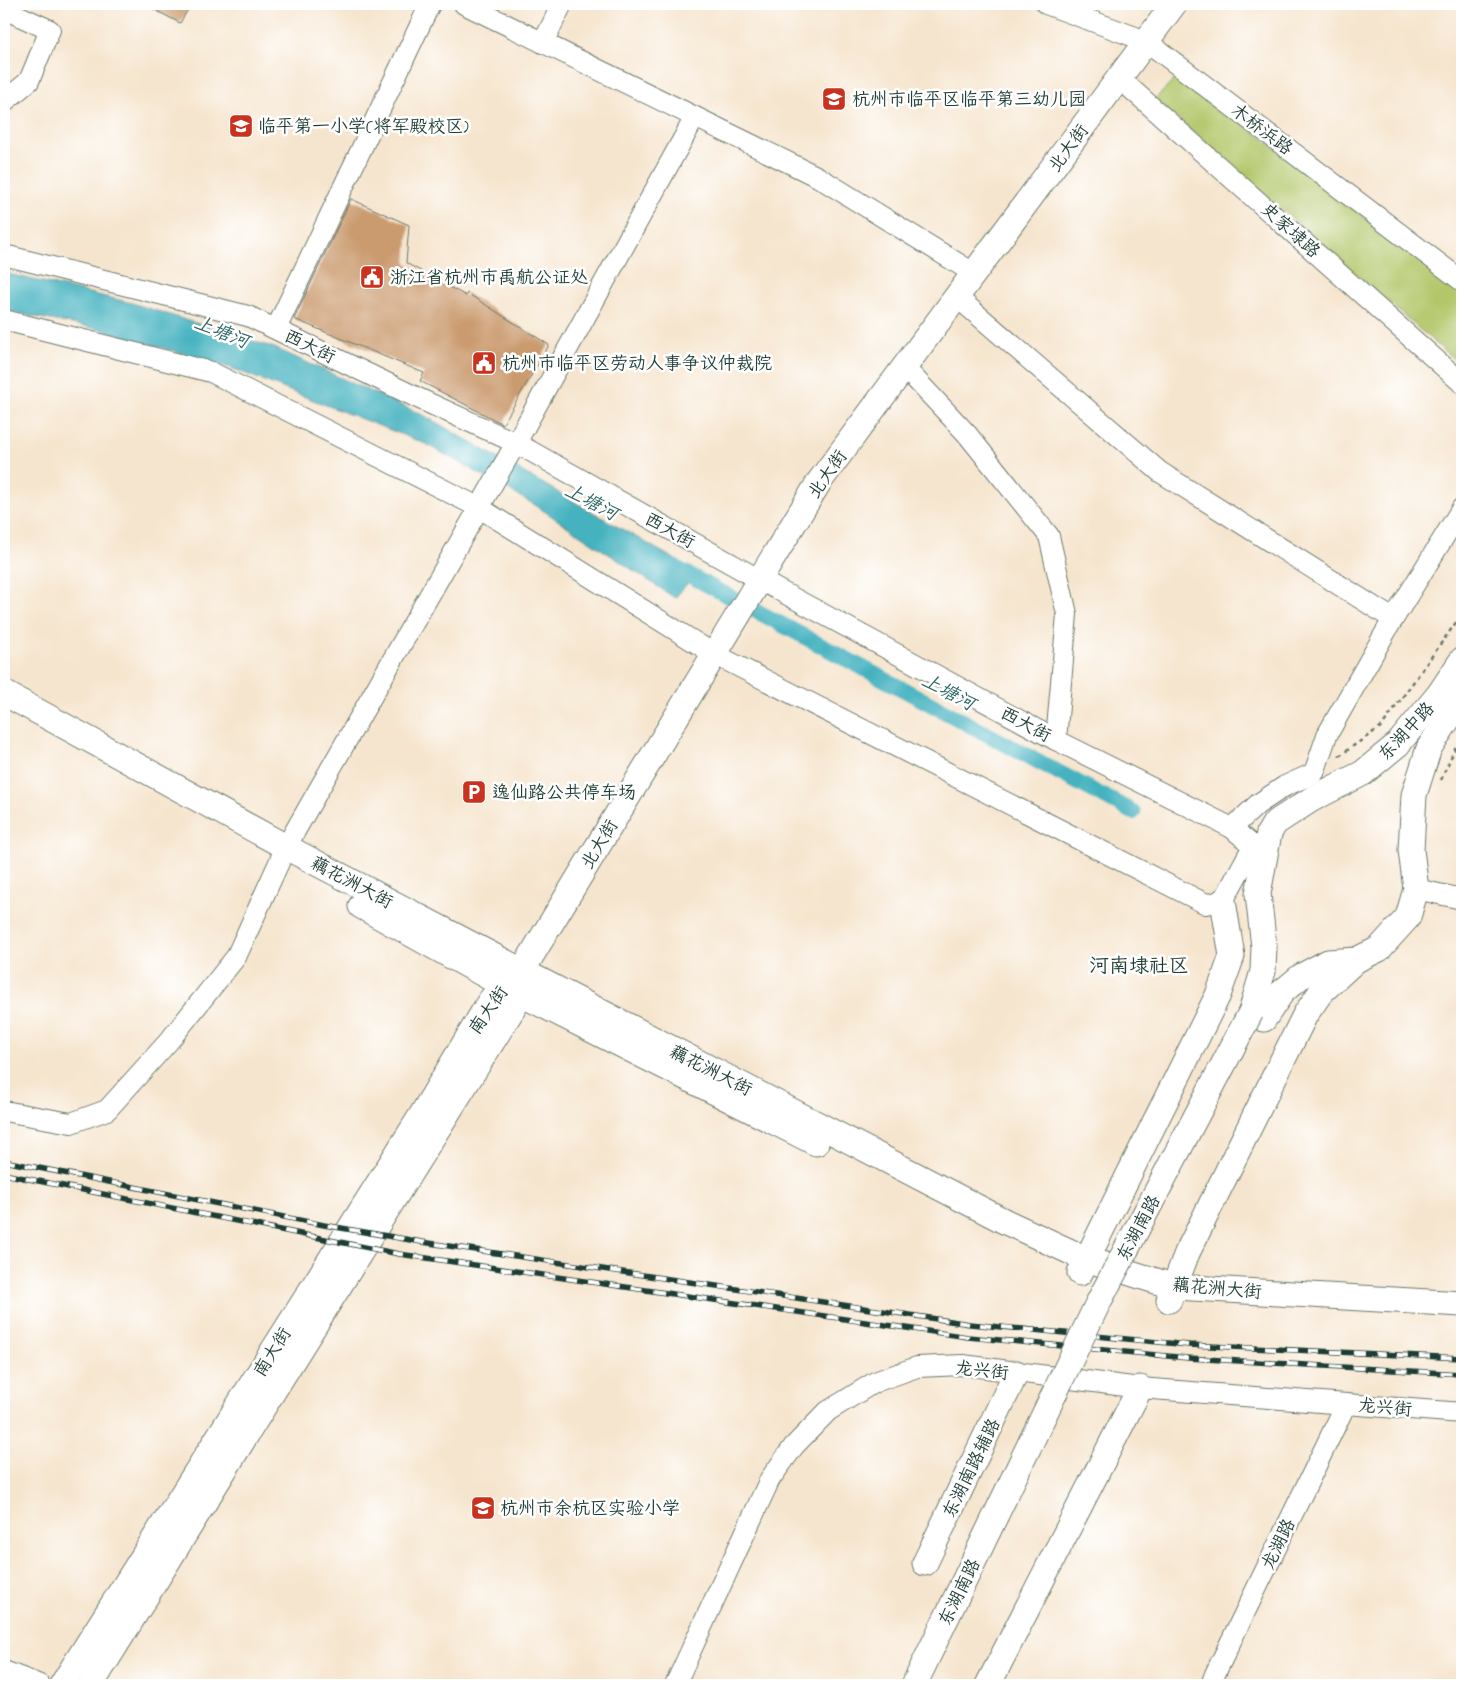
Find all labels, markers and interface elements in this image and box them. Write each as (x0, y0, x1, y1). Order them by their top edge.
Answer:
school or university icon: 杭州市临平区临平第三幼儿园 (821, 86, 847, 112)
place label: 杭州市临平区临平第三幼儿园 (852, 88, 1086, 114)
street label: 木桥浜路 (1224, 99, 1297, 163)
school or university icon: 临平第一小学(将军殿校区) (228, 113, 254, 139)
place label: 临平第一小学(将军殿校区) (258, 115, 469, 141)
street label: 北大街 (1043, 120, 1096, 179)
street label: 史家埭路 (1254, 198, 1325, 265)
public building icon: 浙江省杭州市禹航公证处 (359, 264, 385, 290)
place label: 浙江省杭州市禹航公证处 (390, 266, 588, 292)
water label: 上塘河 (190, 310, 255, 358)
street label: 西大街 (279, 324, 339, 371)
public building icon: 杭州市临平区劳动人事争议仲裁院 (471, 350, 497, 376)
place label: 杭州市临平区劳动人事争议仲裁院 (502, 352, 772, 378)
street label: 北大街 (803, 446, 855, 505)
water label: 上塘河 (559, 478, 625, 530)
street label: 西大街 (639, 507, 699, 556)
water label: 上塘河 (916, 668, 982, 720)
street label: 东湖中路 (1373, 697, 1442, 768)
street label: 西大街 (995, 702, 1055, 750)
parking icon: 逸仙路公共停车场 (461, 779, 487, 805)
place label: 逸仙路公共停车场 (492, 781, 636, 807)
street label: 北大街 (576, 815, 626, 875)
street label: 藕花洲大街 (305, 851, 397, 916)
district label: 河南埭社区 (1089, 953, 1189, 982)
street label: 南大街 (464, 982, 516, 1041)
street label: 藕花洲大街 (664, 1040, 756, 1104)
street label: 东湖南路 (1111, 1191, 1168, 1267)
street label: 藕花洲大街 (1171, 1273, 1263, 1307)
street label: 南大街 (248, 1323, 299, 1383)
street label: 龙兴街 (954, 1356, 1010, 1388)
street label: 龙兴街 (1357, 1394, 1413, 1424)
street label: 东湖南路辅路 (937, 1415, 1008, 1523)
school or university icon: 杭州市余杭区实验小学 (470, 1495, 496, 1521)
place label: 杭州市余杭区实验小学 (500, 1497, 680, 1523)
street label: 龙湖路 (1256, 1515, 1303, 1575)
street label: 东湖南路 (933, 1555, 988, 1631)

